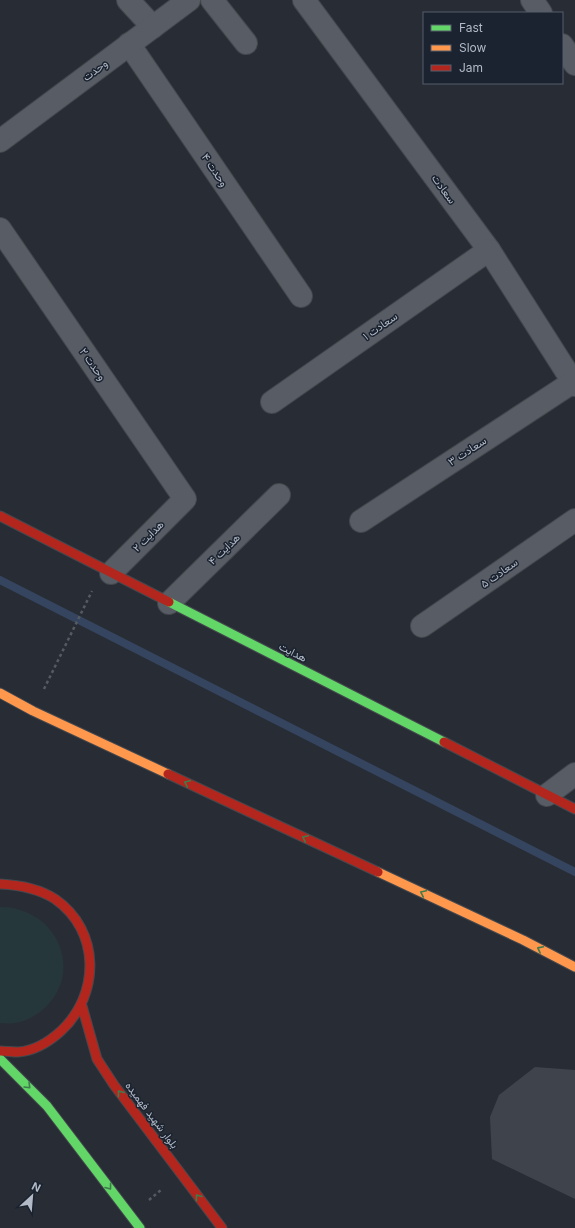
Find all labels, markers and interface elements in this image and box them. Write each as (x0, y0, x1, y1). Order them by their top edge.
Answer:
legend (423, 12, 563, 84)
text: Fast (459, 20, 483, 35)
text: Slow (459, 40, 487, 55)
street label: وحدت (80, 56, 110, 84)
text: Jam (459, 60, 483, 75)
street label: وحدت ۴ (199, 151, 231, 189)
street label: سعادت (429, 172, 459, 207)
street label: سعادت ۱ (360, 309, 400, 343)
street label: وحدت ۲ (77, 345, 109, 383)
street label: سعادت ۳ (445, 433, 489, 469)
street label: هدایت ۲ (129, 517, 167, 555)
street label: هدایت ۴ (205, 530, 243, 568)
street label: سعادت ۵ (478, 555, 521, 591)
street label: هدایت (277, 639, 310, 665)
one-way arrow (184, 780, 191, 788)
one-way arrow (302, 835, 309, 843)
one-way arrow (419, 890, 427, 898)
one-way arrow (537, 946, 544, 954)
street label: بلوار شهید فهمیده (122, 1079, 182, 1151)
one-way arrow (23, 1081, 31, 1089)
one-way arrow (117, 1090, 125, 1097)
north arrow (12, 1176, 52, 1216)
text: N (30, 1179, 43, 1195)
one-way arrow (104, 1183, 111, 1190)
one-way arrow (196, 1194, 203, 1201)

